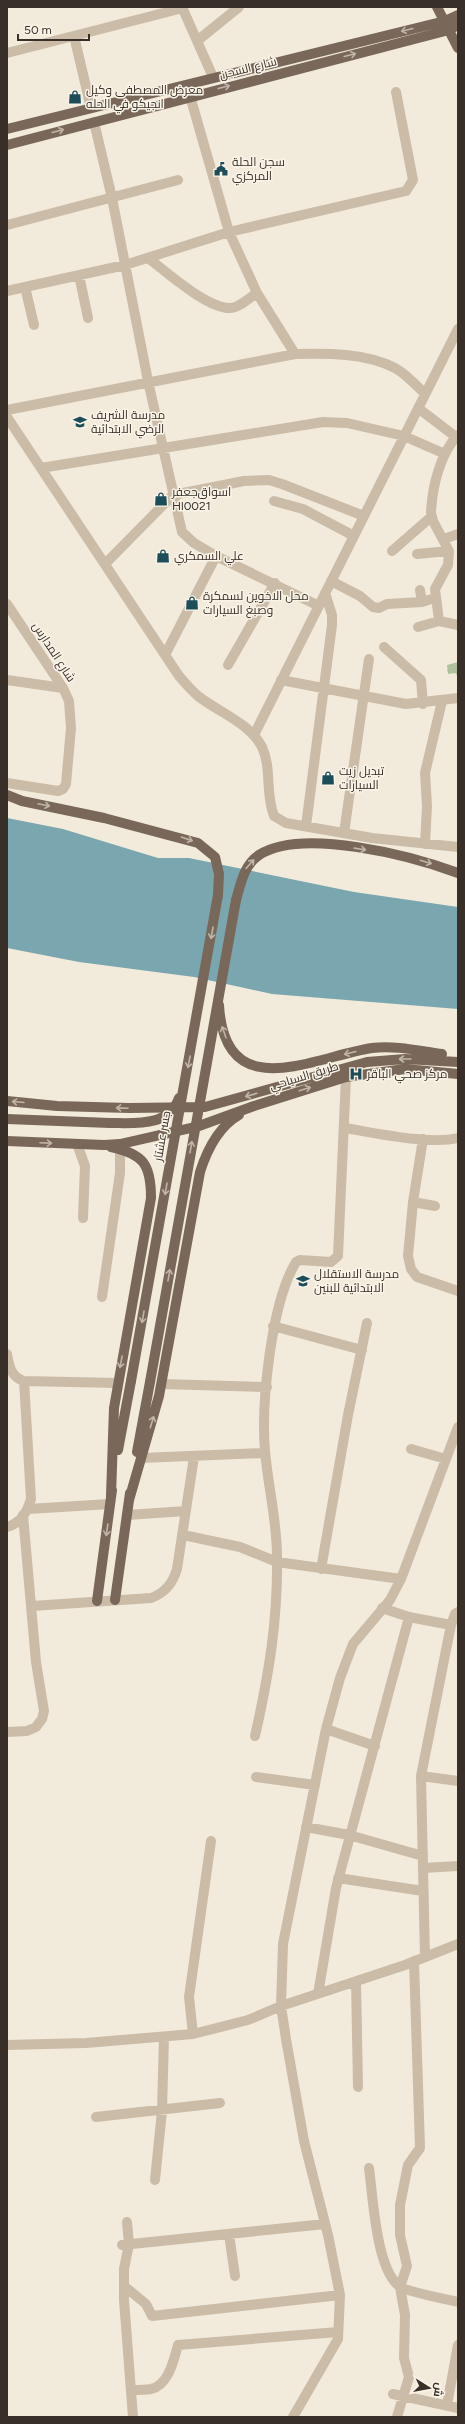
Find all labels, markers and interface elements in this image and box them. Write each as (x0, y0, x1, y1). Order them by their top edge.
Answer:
scale bar (18, 16, 89, 42)
text: 50 m (24, 23, 52, 37)
one-way arrow (400, 27, 413, 35)
one-way arrow (344, 51, 357, 58)
street label: شارع السجن (218, 54, 278, 83)
place label: معرض المصطفى وكيل انجيكو في الحله (86, 83, 203, 114)
one-way arrow (218, 83, 231, 90)
shop icon: معرض المصطفى وكيل انجيكو في الحله (67, 89, 83, 105)
one-way arrow (51, 127, 64, 135)
place label: سجن الحلة المركزي (232, 155, 285, 186)
public building icon: سجن الحلة المركزي (213, 161, 229, 177)
place label: مدرسة الشريف الرضي الابتدائية (91, 408, 165, 439)
school or university icon: مدرسة الشريف الرضي الابتدائية (72, 414, 88, 430)
place label: اسواق‌جعفر Hl0021 (171, 485, 231, 513)
shop icon: اسواق‌جعفر Hl0021 (153, 491, 169, 507)
shop icon: علي السمكري (155, 548, 171, 564)
place label: علي السمكري (174, 549, 244, 566)
place label: محل الاخوين لسمكرة وصبغ السيارات (203, 589, 309, 618)
shop icon: محل الاخوين لسمكرة وصبغ السيارات (184, 595, 200, 611)
street label: شارع المدارس (29, 620, 78, 685)
place label: تبديل زيت السيارات (339, 764, 385, 792)
shop icon: تبديل زيت السيارات (320, 770, 336, 786)
one-way arrow (38, 802, 51, 810)
one-way arrow (180, 836, 192, 844)
one-way arrow (353, 845, 366, 853)
one-way arrow (246, 859, 255, 869)
one-way arrow (420, 859, 433, 866)
one-way arrow (207, 927, 215, 940)
one-way arrow (220, 1025, 227, 1038)
one-way arrow (344, 1050, 357, 1057)
one-way arrow (185, 1055, 193, 1068)
one-way arrow (399, 1055, 412, 1063)
street label: طريق السياحي (268, 1059, 341, 1096)
hospital icon: مركز صحي الباقر (348, 1066, 364, 1082)
place label: مركز صحي الباقر (366, 1067, 448, 1084)
one-way arrow (298, 1085, 311, 1092)
one-way arrow (244, 1092, 257, 1099)
one-way arrow (12, 1098, 25, 1105)
one-way arrow (116, 1104, 129, 1112)
street label: جسر عشتار (151, 1110, 173, 1163)
one-way arrow (39, 1139, 52, 1147)
one-way arrow (187, 1141, 195, 1154)
one-way arrow (162, 1183, 170, 1196)
place label: مدرسة الاستقلال الابتدائية للبنين (314, 1267, 399, 1295)
one-way arrow (165, 1269, 173, 1282)
school or university icon: مدرسة الاستقلال الابتدائية للبنين (295, 1273, 311, 1289)
one-way arrow (138, 1310, 146, 1323)
one-way arrow (117, 1355, 125, 1368)
one-way arrow (149, 1416, 156, 1429)
one-way arrow (103, 1523, 111, 1536)
north arrow (409, 2368, 449, 2408)
text: ش (431, 2382, 446, 2398)

